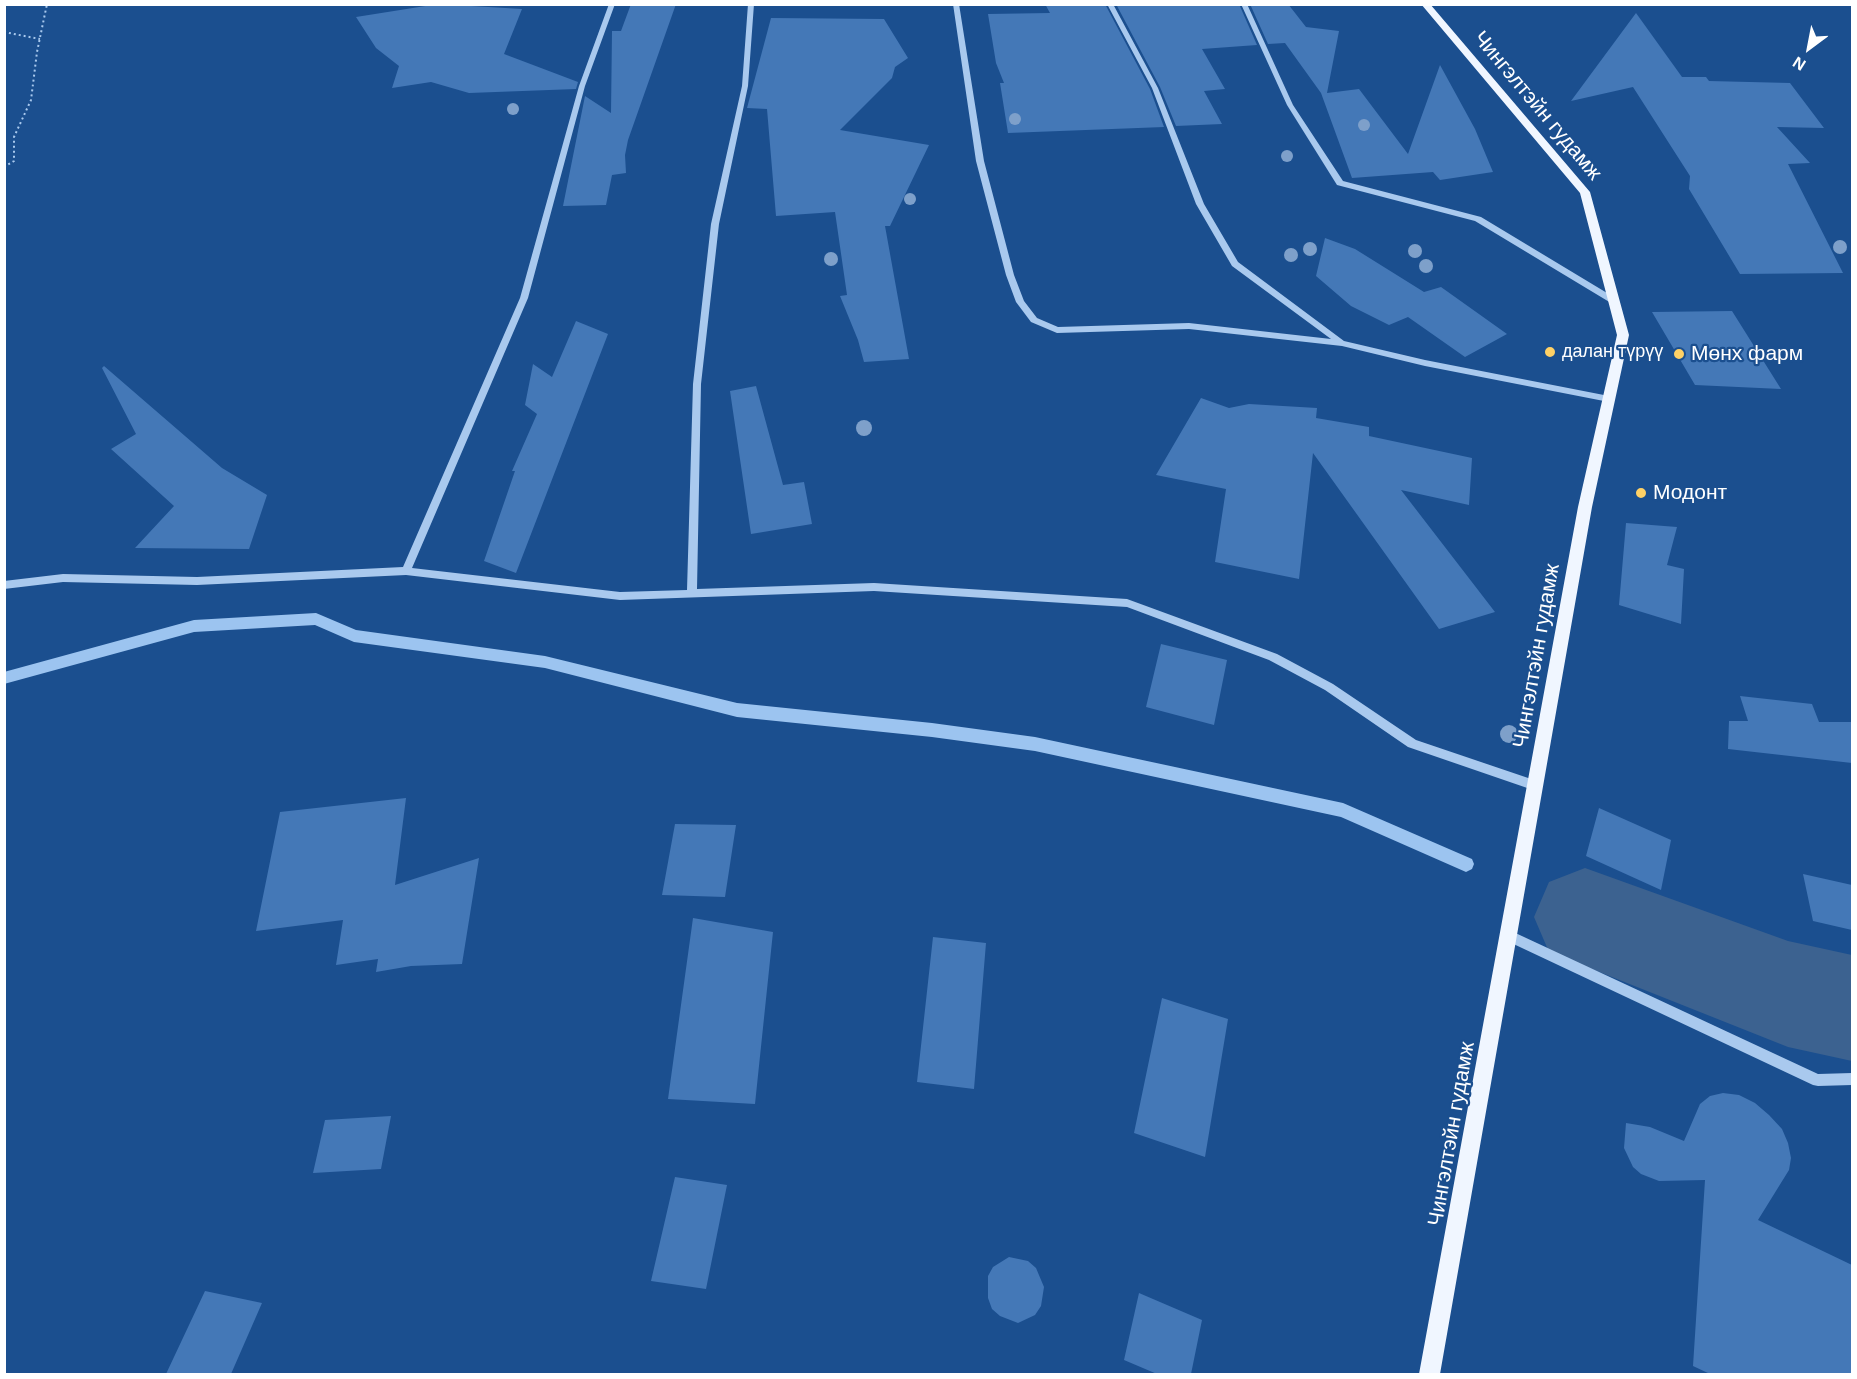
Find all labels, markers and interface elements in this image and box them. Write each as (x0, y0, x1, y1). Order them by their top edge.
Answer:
north arrow (1779, 18, 1839, 78)
street label: Чингэлтэйн гудамж (1467, 26, 1607, 186)
text: N (1790, 53, 1809, 74)
place label: далан түрүү (1562, 341, 1663, 363)
place label: Мөнх фарм (1691, 341, 1803, 367)
marker: далан түрүү (1543, 345, 1557, 359)
marker: Мөнх фарм (1672, 347, 1686, 361)
place label: Модонт (1653, 480, 1727, 506)
marker: Модонт (1634, 486, 1648, 500)
street label: Чингэлтэйн гудамж (1508, 562, 1566, 750)
street label: Чингэлтэйн гудамж (1423, 1040, 1481, 1228)

